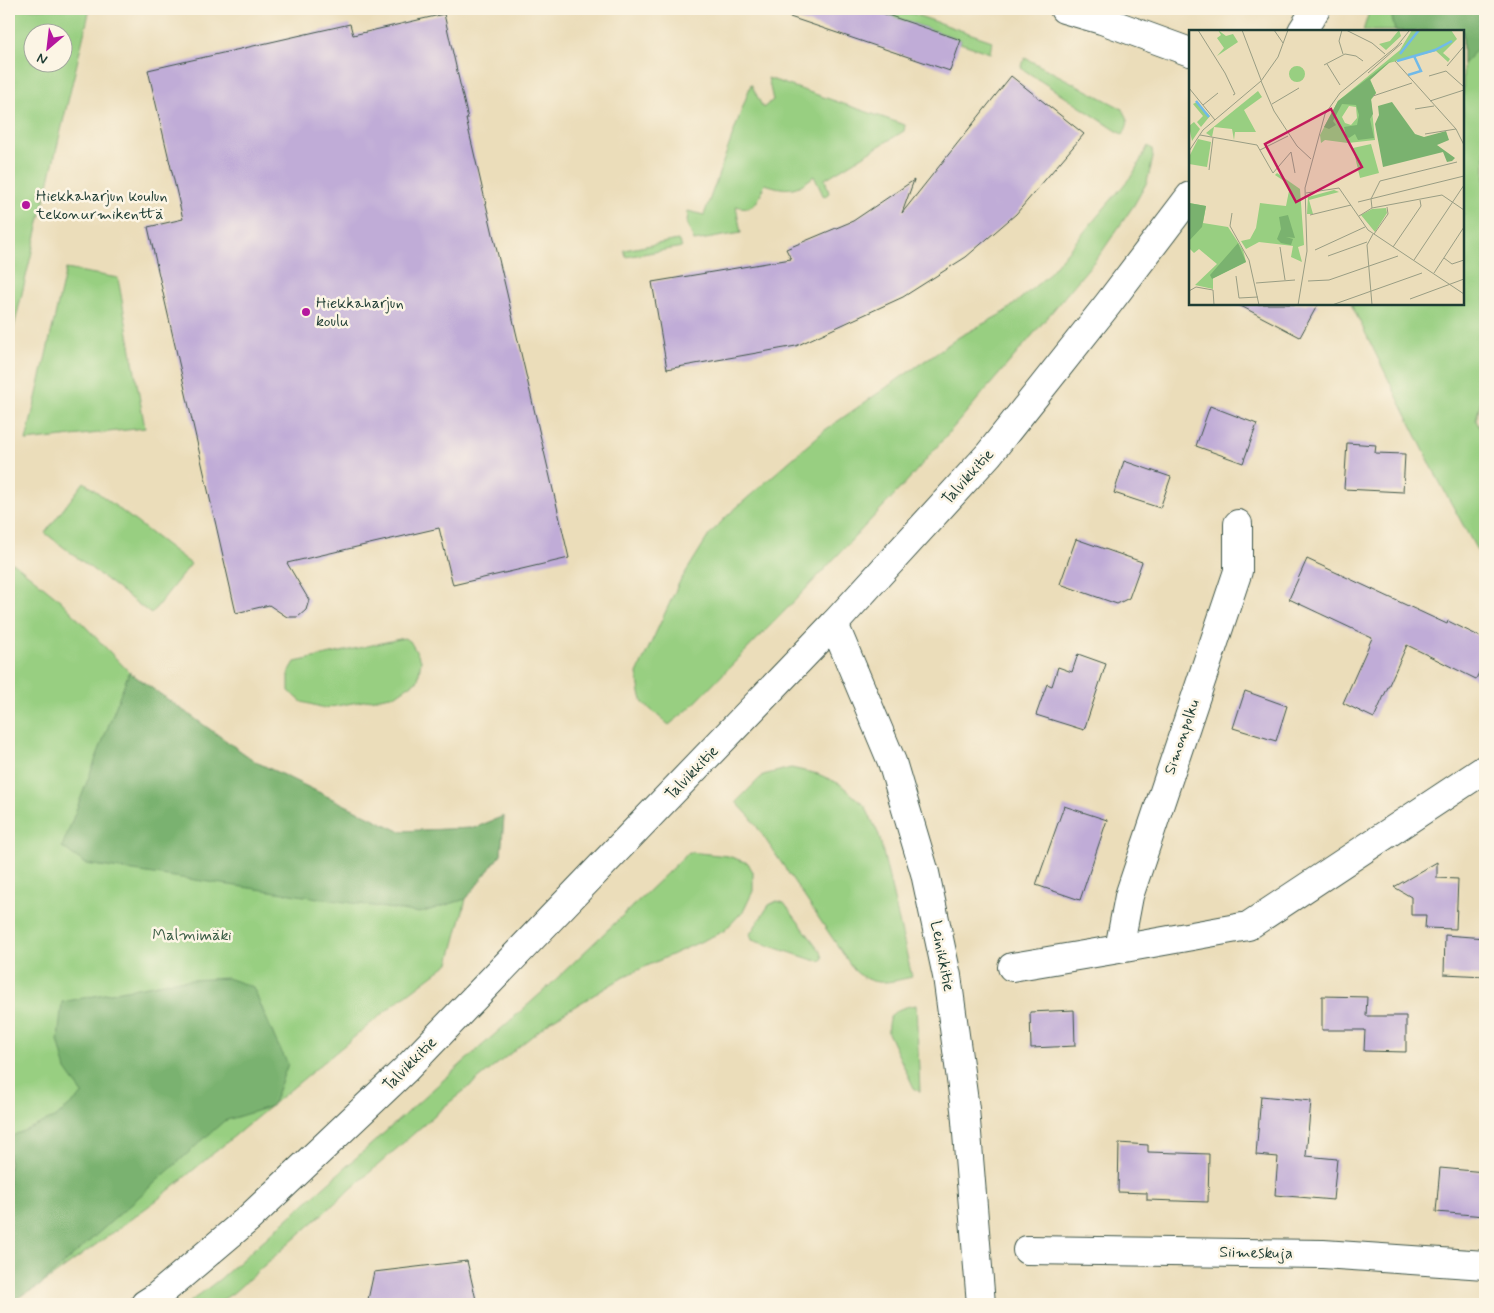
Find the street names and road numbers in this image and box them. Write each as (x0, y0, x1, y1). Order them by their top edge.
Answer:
street label: Talvikkitie (937, 444, 999, 509)
street label: Simonpolku (1159, 696, 1205, 778)
street label: Talvikkitie (661, 741, 723, 805)
street label: Leinikkitie (925, 919, 959, 993)
street label: Talvikkitie (378, 1032, 442, 1096)
street label: Siimeskuja (1219, 1242, 1293, 1264)

